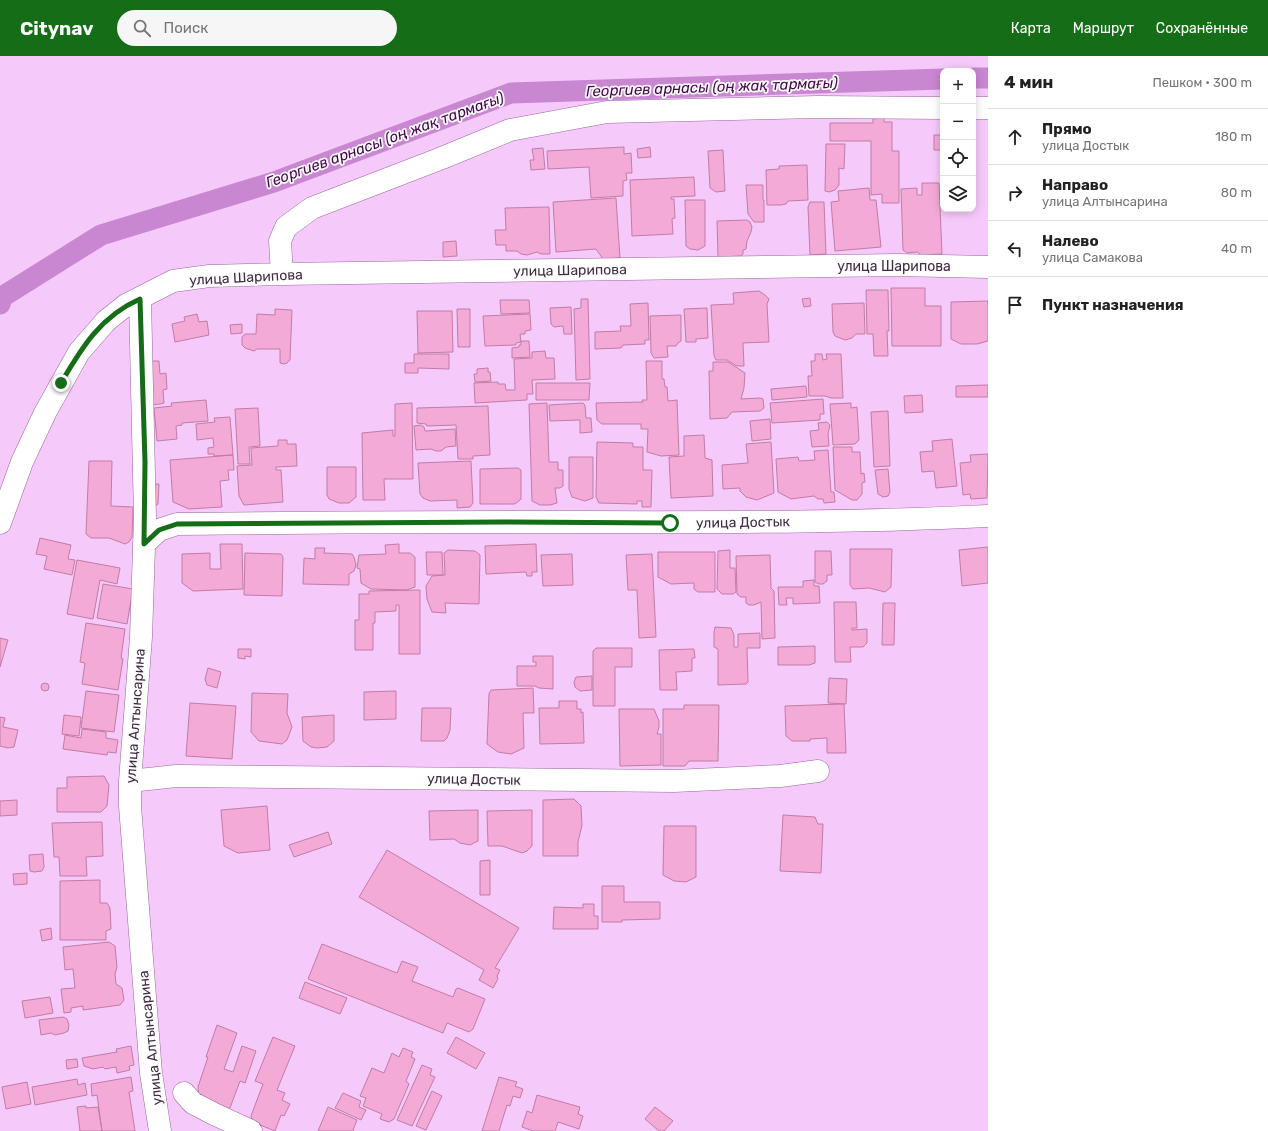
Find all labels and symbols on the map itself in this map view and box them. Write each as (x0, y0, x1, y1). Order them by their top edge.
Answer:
water label: Георгиев арнасы (оң жақ тармағы) (586, 74, 838, 100)
water label: Георгиев арнасы (оң жақ тармағы) (264, 88, 506, 192)
street label: улица Шарипова (837, 258, 951, 275)
street label: улица Шарипова (513, 261, 627, 280)
street label: улица Шарипова (189, 266, 303, 289)
route end (52, 374, 70, 392)
street label: улица Достык (696, 513, 791, 532)
route start (661, 514, 679, 532)
street label: улица Алтынсарина (122, 648, 149, 784)
street label: улица Достык (427, 770, 522, 789)
street label: улица Алтынсарина (135, 970, 166, 1106)

